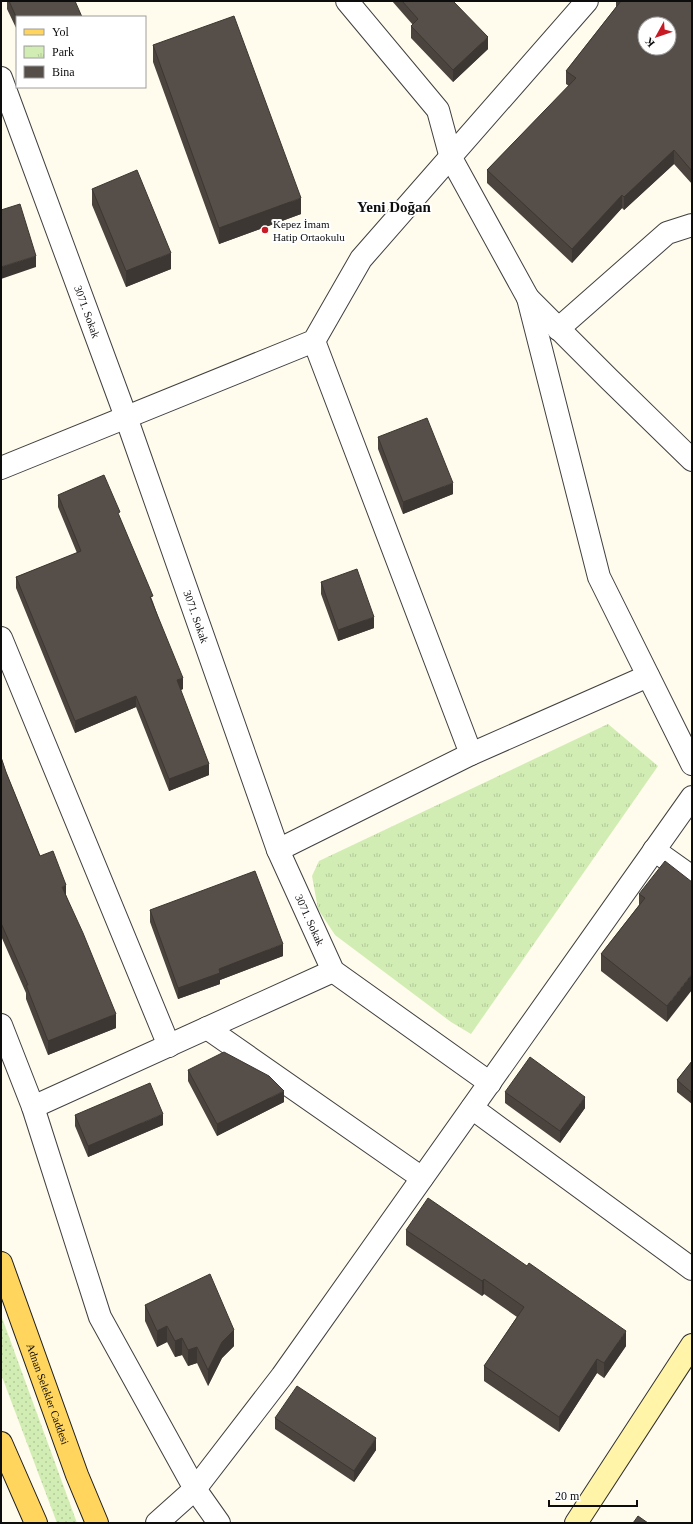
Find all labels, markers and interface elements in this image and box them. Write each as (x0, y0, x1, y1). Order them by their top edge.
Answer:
legend (16, 16, 146, 88)
north arrow (637, 16, 677, 56)
text: Yol (52, 25, 69, 39)
text: K (642, 35, 657, 50)
text: Park (52, 45, 74, 59)
text: Bina (52, 65, 75, 79)
district label: Yeni Doğan (357, 199, 432, 215)
place label: Kepez İmam Hatip Ortaokulu (273, 218, 345, 243)
marker: Kepez İmam Hatip Ortaokulu (260, 225, 270, 235)
street label: 3071. Sokak (72, 284, 102, 340)
street label: 3071. Sokak (181, 589, 211, 645)
street label: 3071. Sokak (293, 892, 327, 948)
street label: Adnan Selekler Caddesi (24, 1342, 72, 1446)
scale bar (549, 1482, 637, 1508)
text: 20 m (555, 1489, 580, 1503)

